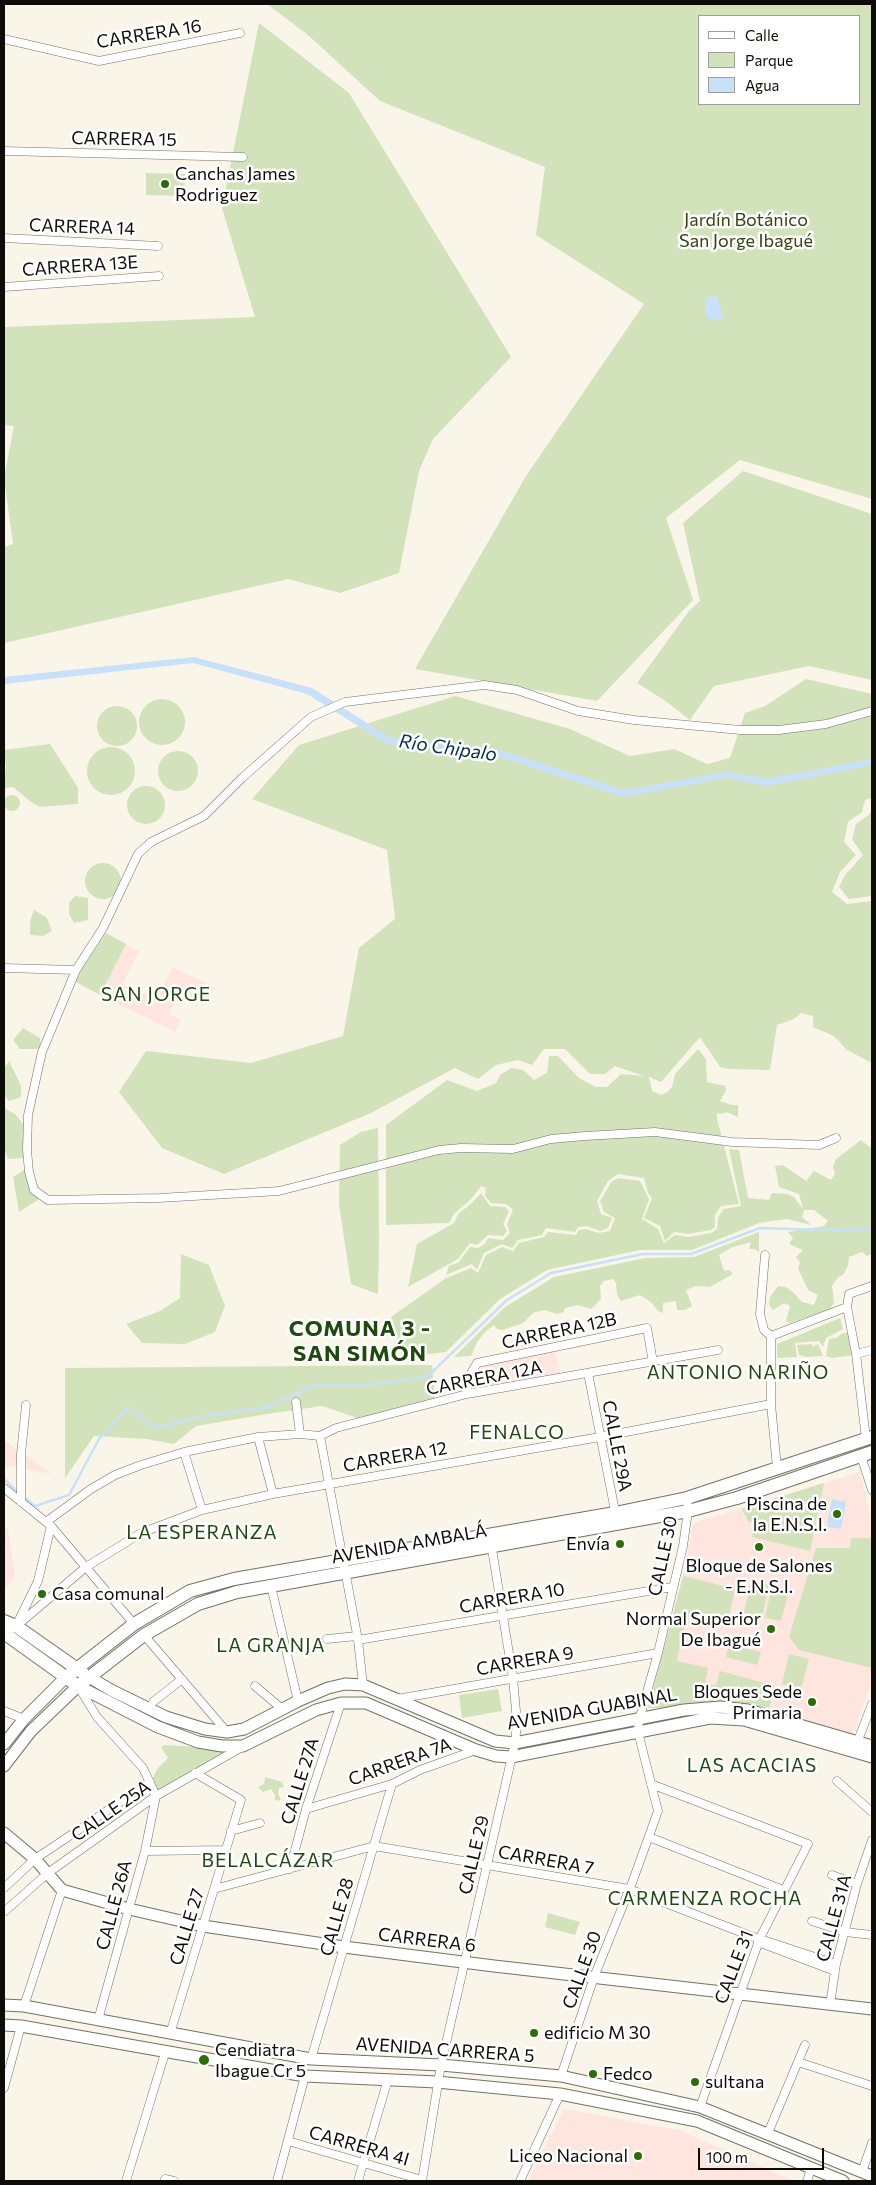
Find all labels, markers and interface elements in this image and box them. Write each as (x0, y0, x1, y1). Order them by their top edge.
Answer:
street label: CARRERA 16 (95, 15, 203, 53)
legend (698, 15, 861, 105)
text: Calle (745, 26, 779, 44)
text: Parque (745, 51, 793, 69)
text: Agua (745, 76, 779, 94)
street label: CARRERA 15 (71, 127, 177, 151)
place label: Canchas James Rodriguez (175, 163, 295, 205)
marker: Canchas James Rodriguez (159, 178, 171, 190)
park label: Jardín Botánico San Jorge Ibagué (679, 209, 813, 252)
street label: CARRERA 14 (29, 214, 135, 240)
street label: CARRERA 13E (21, 251, 139, 281)
water label: Río Chipalo (398, 730, 498, 766)
district label: SAN JORGE (100, 984, 212, 1006)
street label: CARRERA 12B (500, 1308, 618, 1354)
district label: COMUNA 3 - SAN SIMÓN (288, 1316, 432, 1368)
street label: CARRERA 12A (424, 1356, 544, 1400)
district label: ANTONIO NARIÑO (645, 1362, 831, 1384)
street label: CALLE 29A (598, 1399, 636, 1493)
district label: FENALCO (468, 1422, 566, 1444)
street label: CARRERA 12 (341, 1437, 449, 1477)
place label: Piscina de la E.N.S.I. (746, 1493, 827, 1536)
marker: Piscina de la E.N.S.I. (831, 1508, 843, 1520)
street label: CALLE 30 (644, 1514, 682, 1598)
street label: AVENIDA AMBALÁ (329, 1520, 489, 1568)
district label: LA ESPERANZA (125, 1522, 279, 1544)
place label: Envía (566, 1533, 610, 1555)
marker: Envía (614, 1538, 626, 1550)
marker: Bloque de Salones - E.N.S.I. (753, 1541, 765, 1553)
place label: Bloque de Salones - E.N.S.I. (685, 1555, 833, 1598)
street label: CARRERA 10 (457, 1578, 567, 1618)
place label: Casa comunal (52, 1583, 165, 1605)
marker: Casa comunal (36, 1588, 48, 1600)
place label: Normal Superior De Ibagué (626, 1608, 761, 1650)
marker: Normal Superior De Ibagué (765, 1623, 777, 1635)
district label: LA GRANJA (215, 1635, 327, 1657)
street label: CARRERA 9 (475, 1642, 575, 1680)
place label: Bloques Sede Primaria (693, 1681, 802, 1724)
street label: AVENIDA GUABINAL (505, 1683, 679, 1735)
marker: Bloques Sede Primaria (806, 1696, 818, 1708)
street label: CARRERA 7A (346, 1733, 454, 1791)
street label: CALLE 27A (277, 1735, 323, 1827)
district label: LAS ACACIAS (685, 1755, 819, 1777)
street label: CALLE 25A (67, 1776, 155, 1846)
street label: CALLE 29 (454, 1813, 494, 1897)
street label: CARRERA 7 (496, 1841, 596, 1879)
district label: BELALCÁZAR (200, 1850, 336, 1872)
street label: CALLE 26A (92, 1858, 136, 1952)
street label: CALLE 31A (812, 1872, 856, 1964)
street label: CALLE 28 (316, 1875, 358, 1959)
street label: CALLE 27 (165, 1886, 209, 1968)
district label: CARMENZA ROCHA (606, 1888, 804, 1910)
street label: CARRERA 6 (377, 1923, 477, 1957)
street label: CALLE 31 (710, 1927, 758, 2007)
street label: CALLE 30 (558, 1928, 606, 2012)
place label: edificio M 30 (544, 2022, 651, 2044)
marker: edificio M 30 (528, 2027, 540, 2039)
street label: AVENIDA CARRERA 5 (355, 2033, 535, 2067)
place label: Cendiatra Ibague Cr 5 (215, 2039, 306, 2082)
marker: Cendiatra Ibague Cr 5 (197, 2053, 211, 2067)
place label: Fedco (603, 2063, 652, 2085)
marker: Fedco (587, 2068, 599, 2080)
place label: sultana (705, 2071, 764, 2093)
marker: sultana (689, 2076, 701, 2088)
street label: CARRERA 4I (306, 2121, 412, 2171)
scale bar (701, 2138, 827, 2170)
place label: Liceo Nacional (509, 2145, 628, 2167)
text: 100 m (706, 2148, 748, 2166)
marker: Liceo Nacional (632, 2150, 644, 2162)

